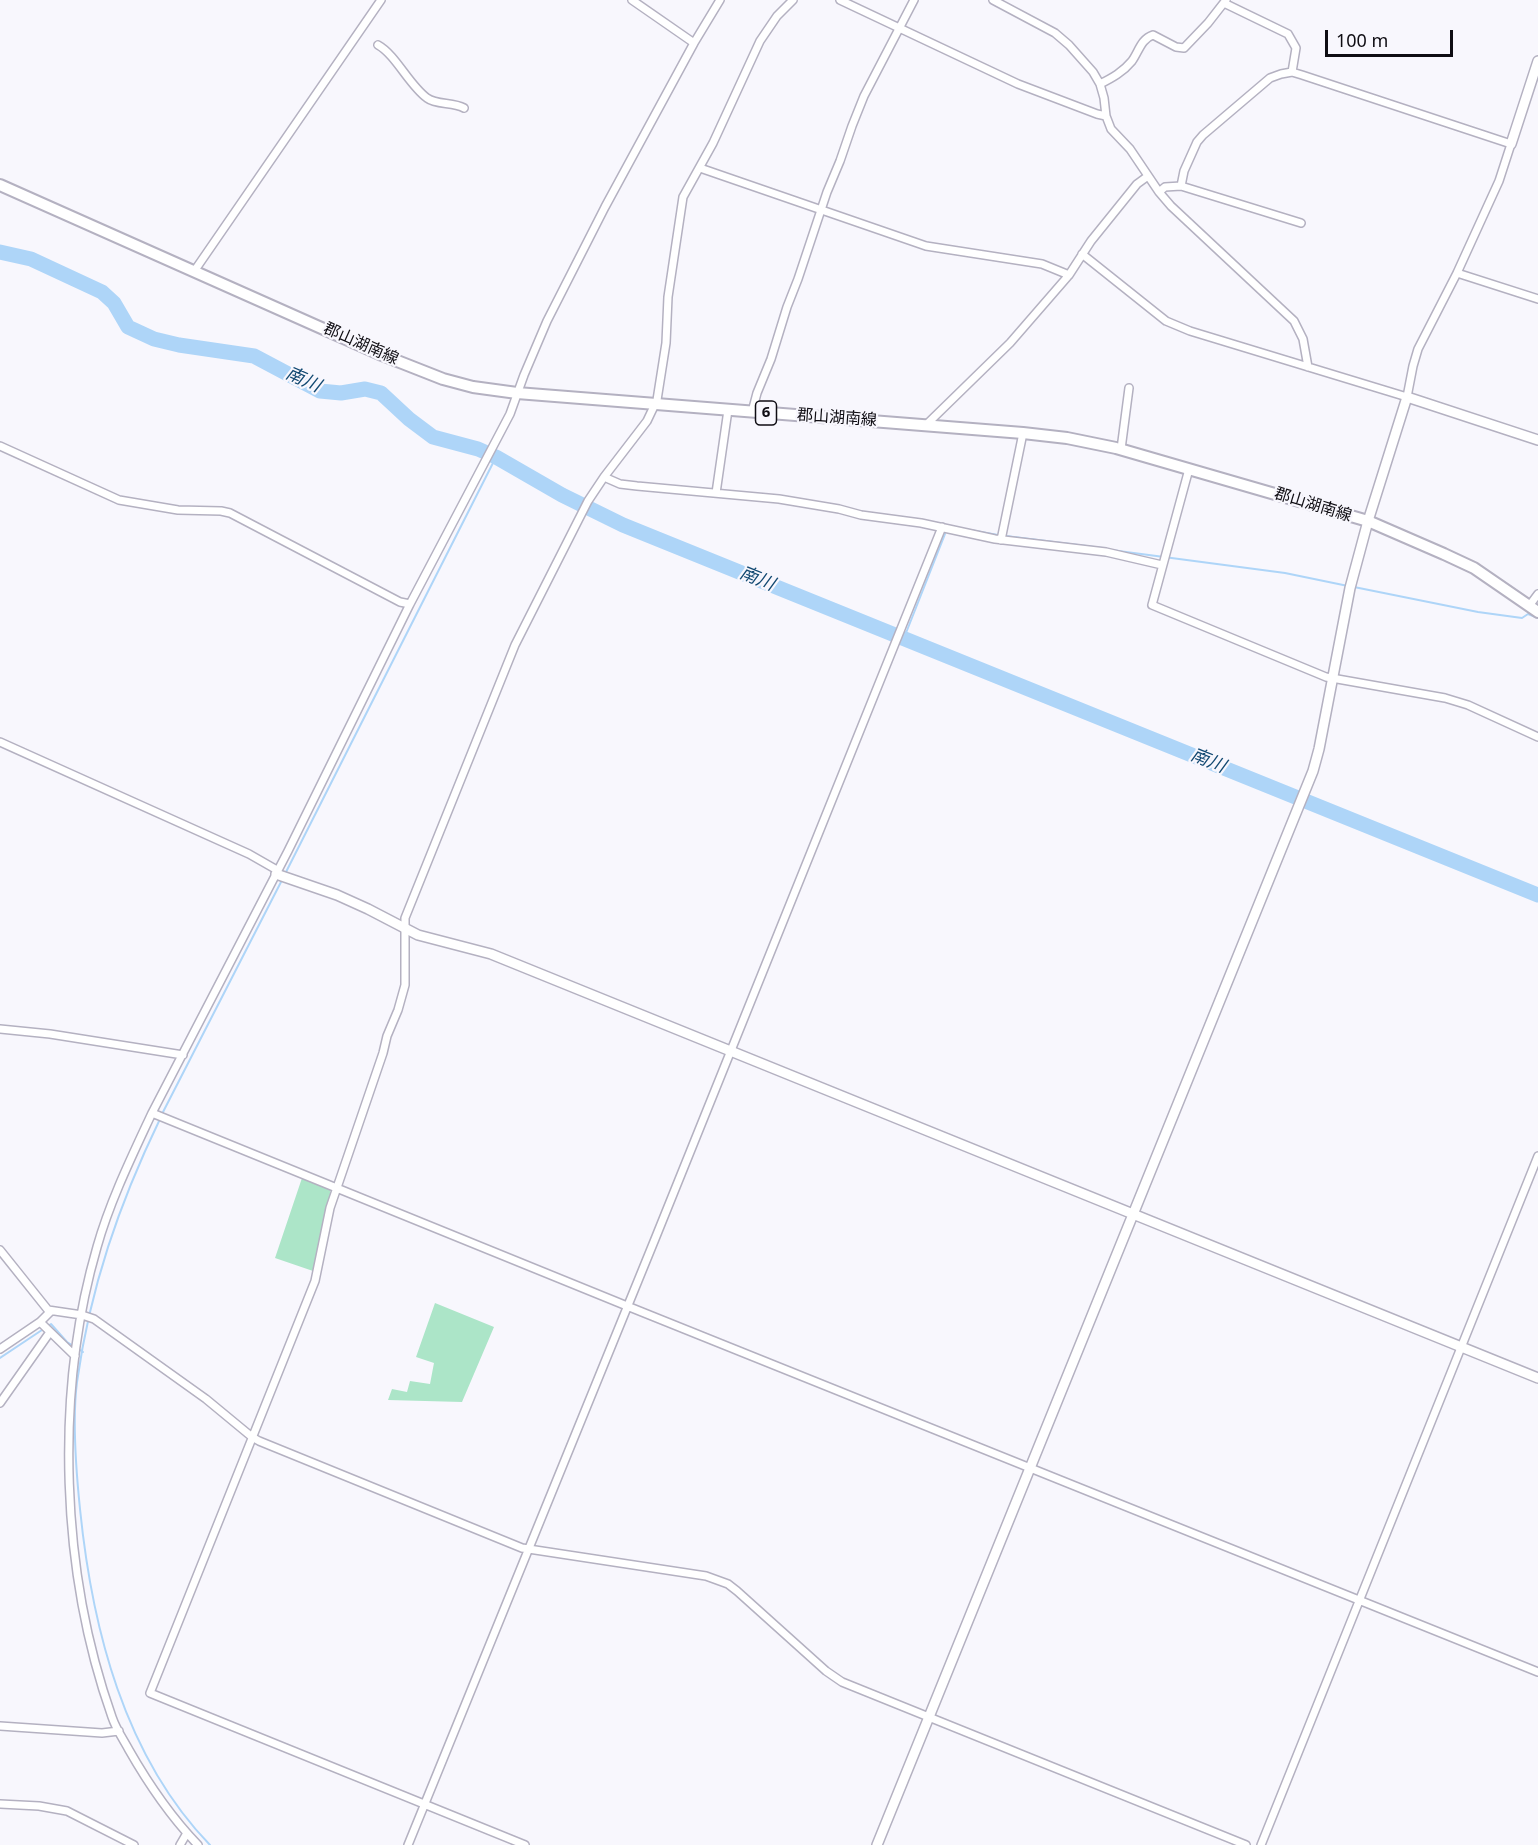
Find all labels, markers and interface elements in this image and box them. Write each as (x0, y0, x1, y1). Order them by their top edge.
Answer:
scale bar (1328, 18, 1456, 56)
text: 100 m (1336, 28, 1388, 52)
street label: 郡山湖南線 (321, 319, 401, 369)
water label: 南川 (282, 363, 324, 397)
road number: 6 (756, 401, 777, 425)
street label: 郡山湖南線 (796, 406, 878, 430)
street label: 郡山湖南線 (1272, 484, 1354, 526)
water label: 南川 (736, 562, 778, 596)
water label: 南川 (1187, 744, 1229, 778)

